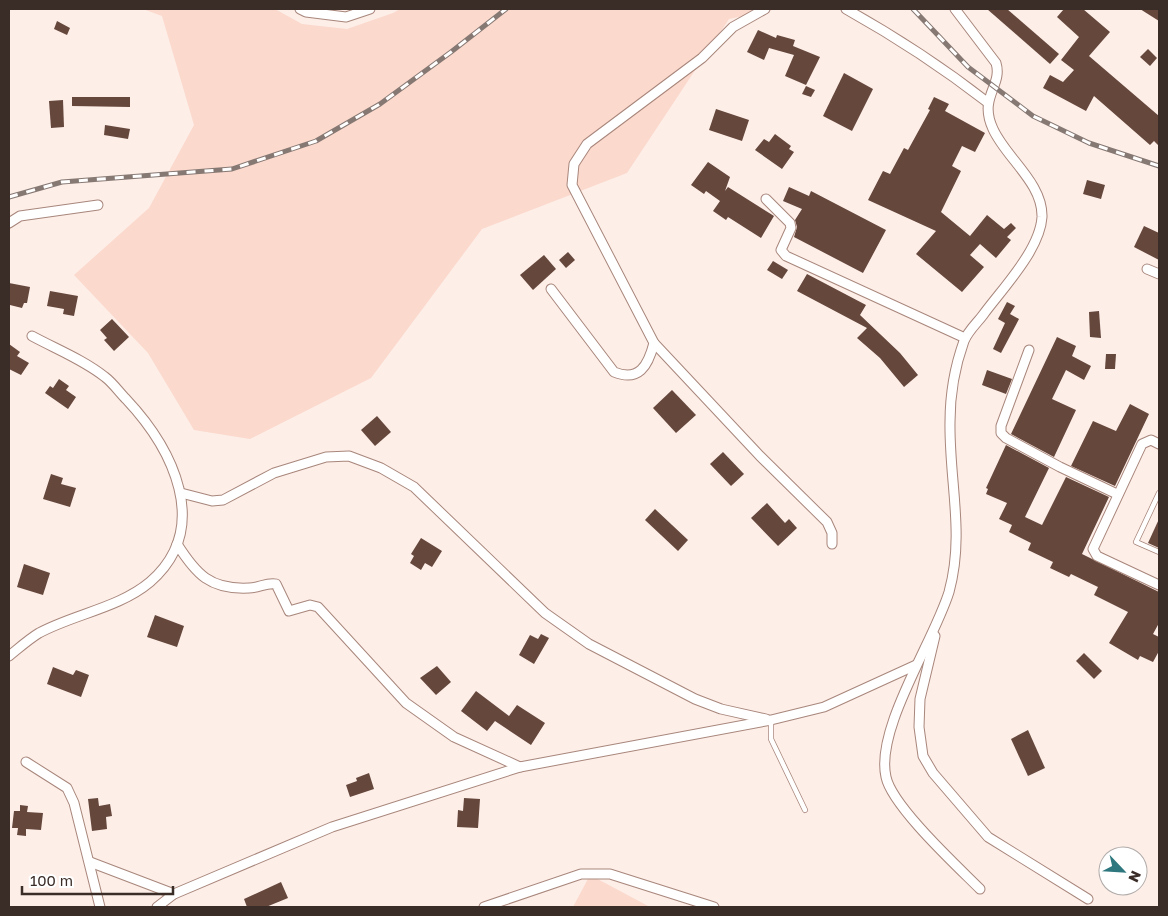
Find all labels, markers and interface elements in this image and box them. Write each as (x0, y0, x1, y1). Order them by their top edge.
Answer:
north arrow (1098, 846, 1148, 896)
scale bar (22, 864, 174, 896)
text: N (1125, 868, 1145, 885)
text: 100 m (30, 871, 73, 889)

